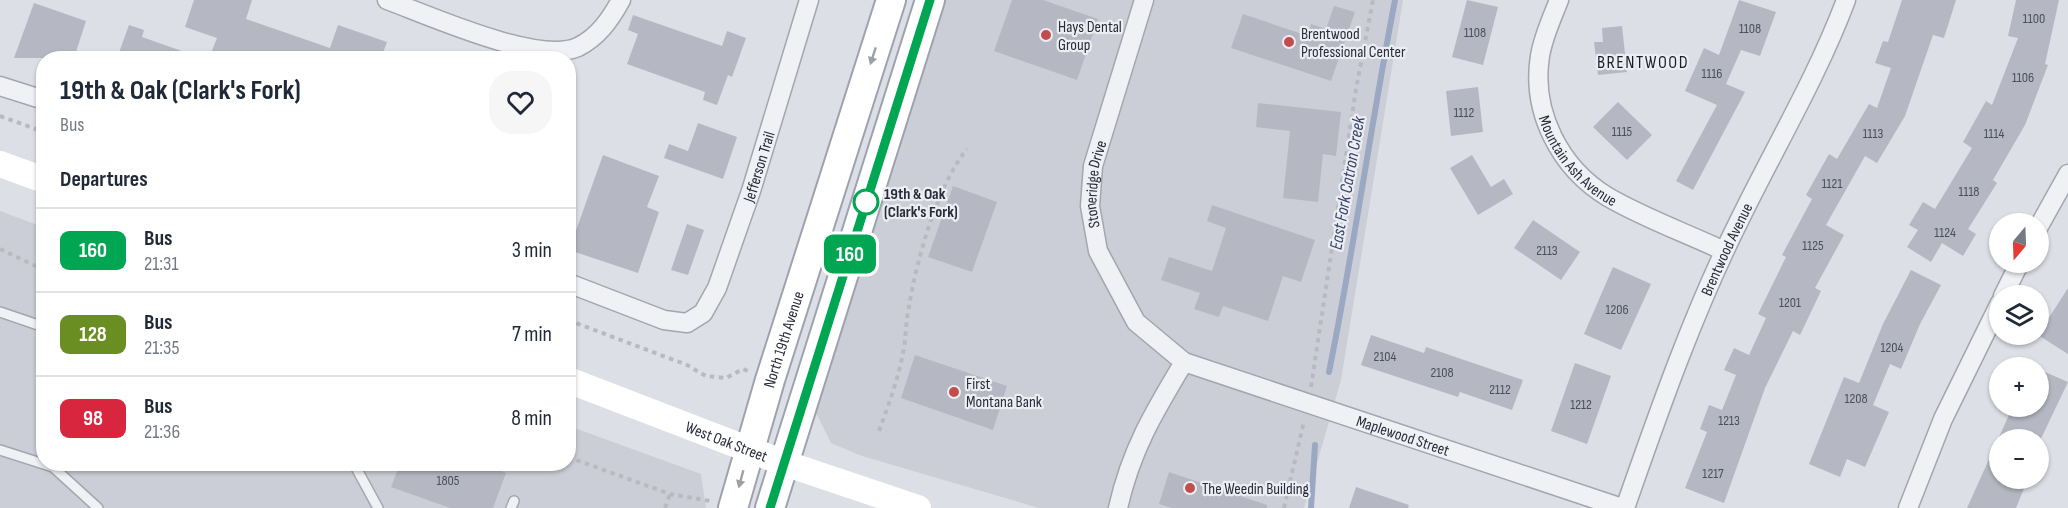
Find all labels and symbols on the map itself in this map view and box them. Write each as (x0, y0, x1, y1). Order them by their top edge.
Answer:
house number: 1100 (2023, 10, 2045, 27)
place label: Hays Dental Group (1058, 18, 1122, 55)
house number: 1108 (1739, 20, 1761, 37)
house number: 1108 (1464, 24, 1486, 41)
place label: Brentwood Professional Center (1301, 25, 1406, 62)
marker: Hays Dental Group (1039, 28, 1053, 42)
marker: Brentwood Professional Center (1282, 35, 1296, 49)
one-way arrow (868, 47, 877, 65)
district label: BRENTWOOD (1597, 52, 1689, 73)
house number: 1116 (1702, 65, 1722, 82)
house number: 1106 (2012, 69, 2034, 86)
house number: 1112 (1454, 104, 1475, 121)
street label: Mountain Ash Avenue (1534, 113, 1620, 211)
water label: East Fork Catron Creek (1325, 114, 1370, 251)
house number: 1115 (1612, 123, 1633, 140)
house number: 1113 (1863, 125, 1883, 142)
house number: 1114 (1984, 125, 2004, 142)
street label: Jefferson Trail (740, 129, 780, 206)
street label: Stoneridge Drive (1082, 138, 1111, 229)
house number: 1121 (1822, 175, 1842, 192)
house number: 1118 (1959, 183, 1979, 200)
place label: 19th & Oak (Clark's Fork) (884, 185, 958, 222)
marker: 19th & Oak (Clark's Fork) (853, 189, 879, 215)
street label: Brentwood Avenue (1698, 200, 1757, 299)
north arrow (1989, 213, 2049, 273)
house number: 1124 (1934, 224, 1956, 241)
line badge: 160 (816, 234, 884, 274)
house number: 1125 (1802, 237, 1824, 254)
house number: 2113 (1536, 242, 1558, 259)
street label: North 19th Avenue (760, 289, 809, 390)
house number: 1201 (1779, 294, 1801, 311)
house number: 1206 (1605, 301, 1629, 318)
house number: 1204 (1881, 339, 1904, 356)
house number: 2104 (1374, 348, 1397, 365)
house number: 2108 (1430, 364, 1454, 381)
place label: First Montana Bank (966, 375, 1042, 412)
house number: 2112 (1489, 381, 1511, 398)
marker: First Montana Bank (947, 385, 961, 399)
house number: 1208 (1844, 390, 1868, 407)
house number: 1212 (1570, 396, 1592, 413)
street label: Maplewood Street (1354, 412, 1452, 461)
house number: 1213 (1718, 412, 1740, 429)
street label: West Oak Street (683, 418, 770, 467)
house number: 1217 (1702, 465, 1724, 482)
one-way arrow (735, 469, 745, 488)
house number: 1805 (437, 472, 460, 489)
place label: The Weedin Building (1202, 480, 1309, 499)
marker: The Weedin Building (1183, 481, 1197, 495)

